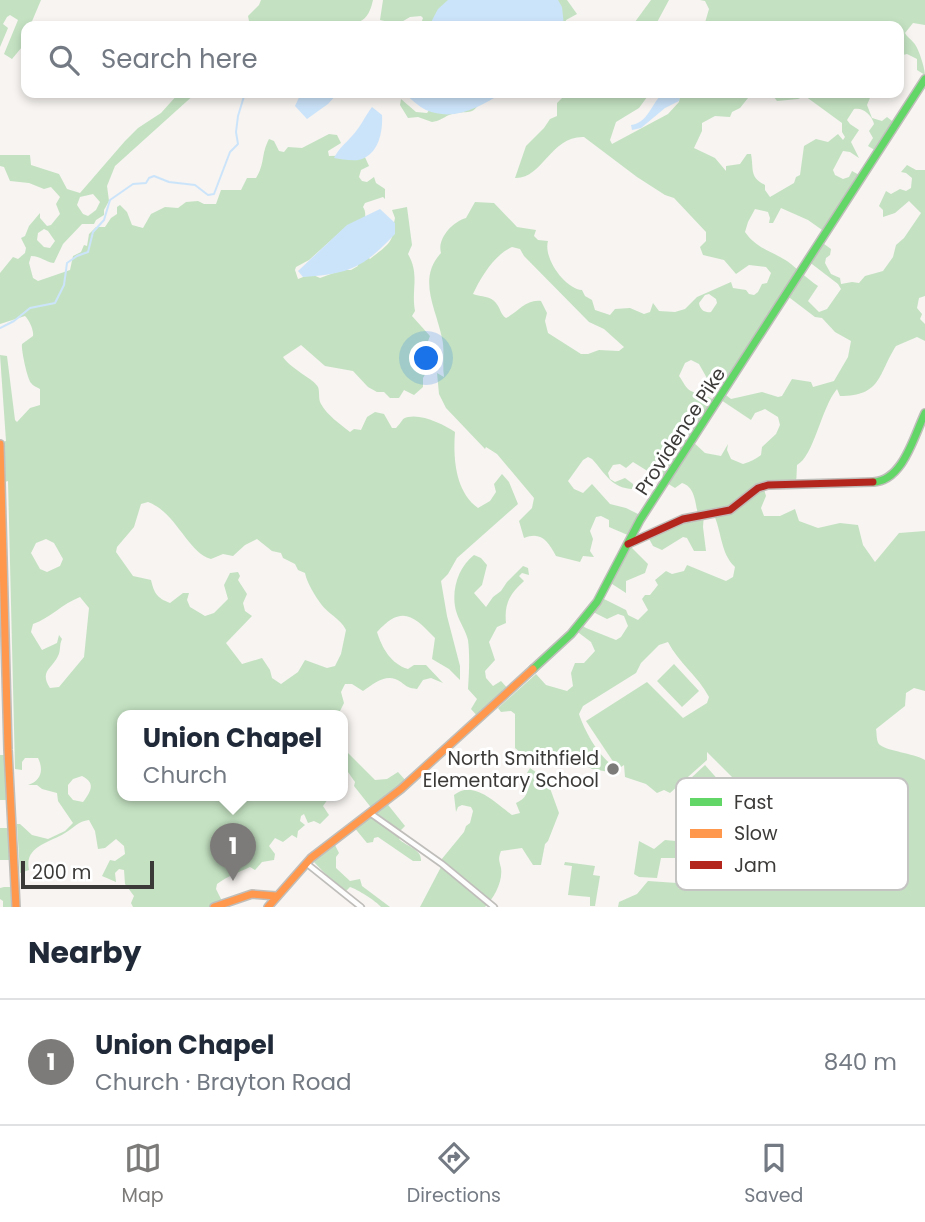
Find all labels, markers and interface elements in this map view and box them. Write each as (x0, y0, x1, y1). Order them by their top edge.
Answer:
search box (21, 21, 904, 98)
icon: search (45, 41, 83, 79)
text: Search here (101, 41, 258, 77)
your location (409, 341, 443, 375)
street label: Providence Pike (629, 362, 732, 501)
popup (117, 710, 348, 801)
text: Union Chapel (143, 720, 322, 756)
place label: North Smithfield Elementary School (423, 745, 599, 794)
text: Church (143, 759, 227, 791)
marker: North Smithfield Elementary School (605, 761, 621, 777)
legend (676, 778, 908, 890)
text: Fast (734, 789, 773, 816)
text: Slow (734, 820, 778, 847)
pin: 1 (210, 823, 256, 881)
text: Jam (734, 852, 776, 879)
scale bar (21, 858, 154, 890)
text: 200 m (32, 859, 91, 886)
text: Nearby (28, 931, 142, 974)
text: Union Chapel (95, 1027, 274, 1063)
text: 1 (47, 1046, 55, 1078)
text: 840 m (824, 1046, 897, 1078)
text: Church · Brayton Road (95, 1066, 352, 1098)
tab: Map (122, 1139, 164, 1210)
tab: Directions (407, 1139, 501, 1210)
tab: Saved (744, 1139, 803, 1210)

